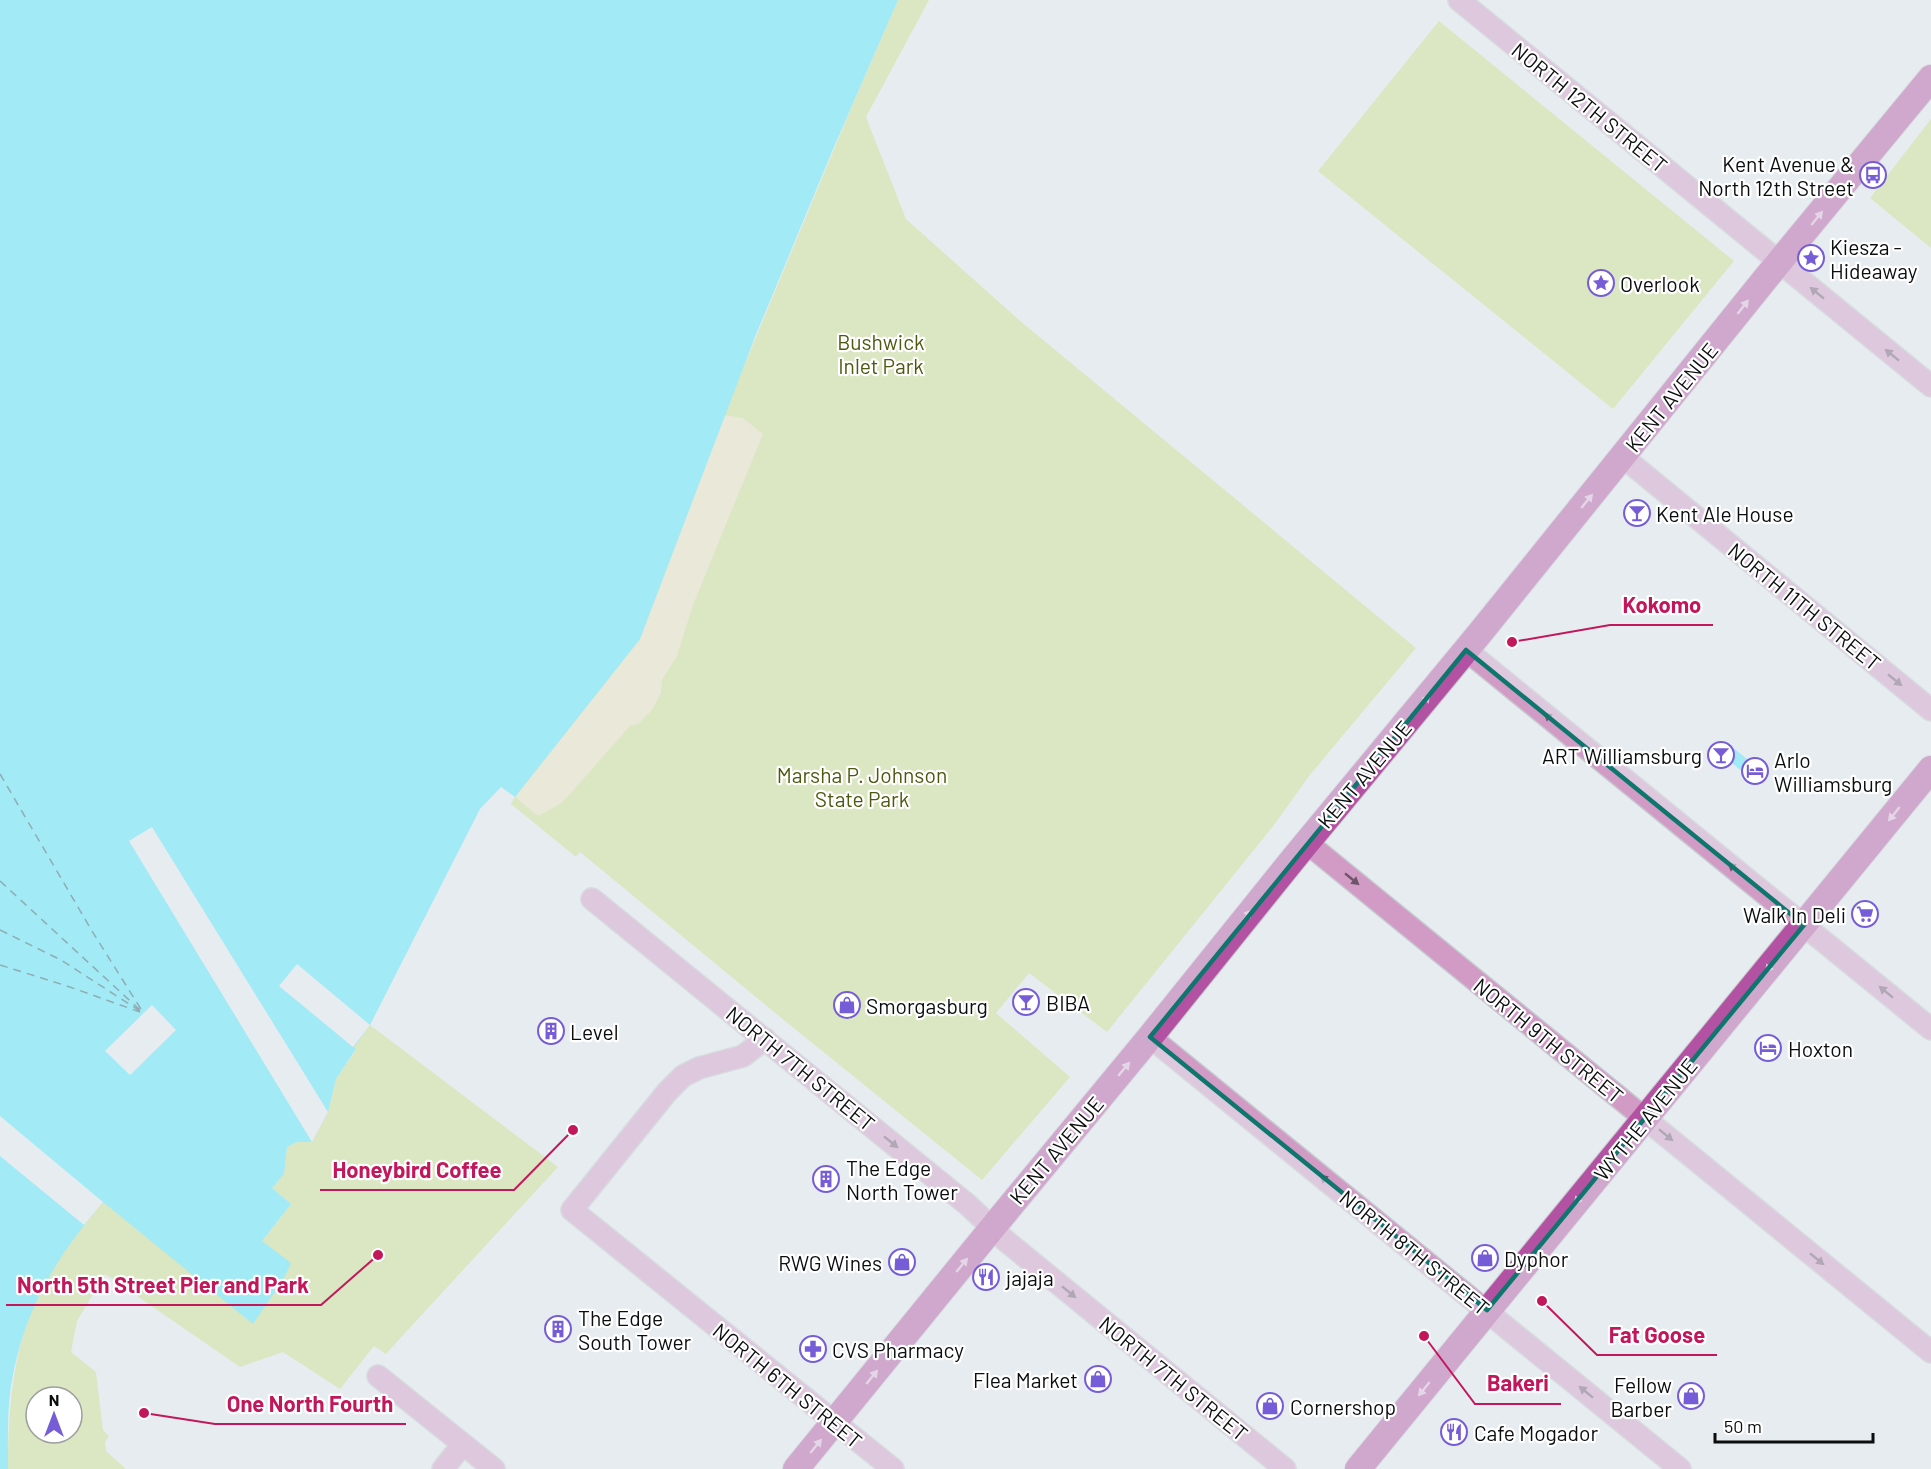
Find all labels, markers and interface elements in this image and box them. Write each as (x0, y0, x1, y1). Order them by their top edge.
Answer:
street label: NORTH 12TH STREET (1507, 37, 1673, 177)
place label: Kent Avenue & North 12th Street (1698, 151, 1854, 200)
bus stop icon: Kent Avenue & North 12th Street (1858, 160, 1888, 190)
one-way arrow (1810, 210, 1823, 225)
place label: Kiesza - Hideaway (1830, 234, 1918, 283)
place icon: Kiesza - Hideaway (1796, 243, 1826, 273)
place icon: Overlook (1586, 268, 1616, 298)
place label: Overlook (1620, 271, 1700, 296)
one-way arrow (1809, 287, 1825, 300)
one-way arrow (1737, 299, 1750, 315)
park label: Bushwick Inlet Park (837, 329, 925, 378)
street label: KENT AVENUE (1619, 337, 1723, 457)
one-way arrow (1885, 349, 1900, 362)
one-way arrow (1580, 494, 1593, 509)
bar icon: Kent Ale House (1622, 498, 1652, 528)
place label: Kent Ale House (1656, 501, 1794, 526)
street label: NORTH 11TH STREET (1724, 537, 1886, 675)
callout: Kokomo (1610, 585, 1713, 625)
text: Kokomo (1623, 591, 1701, 617)
one-way arrow (1887, 674, 1903, 687)
one-way arrow (1417, 694, 1430, 710)
one-way arrow (1543, 713, 1559, 726)
street label: KENT AVENUE (1312, 715, 1416, 833)
bar icon: ART Williamsburg (1706, 740, 1736, 770)
place label: ART Williamsburg (1542, 743, 1702, 768)
place label: Arlo Williamsburg (1774, 747, 1892, 796)
hotel icon: Arlo Williamsburg (1740, 756, 1770, 786)
park label: Marsha P. Johnson State Park (777, 762, 947, 811)
one-way arrow (1888, 806, 1901, 821)
one-way arrow (1727, 863, 1742, 875)
one-way arrow (1344, 873, 1360, 886)
supermarket icon: Walk In Deli (1850, 899, 1880, 929)
place label: Walk In Deli (1743, 902, 1846, 927)
one-way arrow (1240, 909, 1253, 925)
one-way arrow (1764, 957, 1777, 973)
street label: NORTH 9TH STREET (1469, 972, 1629, 1108)
one-way arrow (1879, 986, 1894, 999)
bar icon: BIBA (1011, 987, 1041, 1017)
shop icon: Smorgasburg (832, 990, 862, 1020)
place label: BIBA (1046, 990, 1090, 1015)
place label: Smorgasburg (866, 993, 988, 1018)
street label: NORTH 7TH STREET (722, 1000, 880, 1136)
building icon: Level (536, 1016, 566, 1046)
place label: Level (570, 1019, 619, 1044)
hotel icon: Hoxton (1753, 1033, 1783, 1063)
place label: Hoxton (1788, 1036, 1853, 1061)
street label: WYTHE AVENUE (1588, 1053, 1702, 1185)
one-way arrow (1117, 1062, 1130, 1077)
street label: KENT AVENUE (1004, 1091, 1108, 1209)
one-way arrow (1658, 1128, 1673, 1141)
one-way arrow (884, 1136, 899, 1148)
callout: Honeybird Coffee (320, 1150, 514, 1190)
place label: The Edge North Tower (846, 1155, 958, 1204)
text: Honeybird Coffee (332, 1156, 502, 1182)
building icon: The Edge North Tower (811, 1164, 841, 1194)
one-way arrow (1320, 1175, 1335, 1187)
street label: NORTH 8TH STREET (1335, 1184, 1495, 1320)
one-way arrow (1574, 1189, 1587, 1205)
shop icon: Dyphor (1470, 1243, 1500, 1273)
place label: Dyphor (1504, 1246, 1569, 1271)
shop icon: RWG Wines (887, 1247, 917, 1277)
place label: RWG Wines (778, 1250, 882, 1275)
one-way arrow (1809, 1252, 1825, 1265)
one-way arrow (955, 1258, 968, 1273)
restaurant icon: jajaja (971, 1262, 1001, 1292)
callout: North 5th Street Pier and Park (6, 1265, 321, 1305)
place label: jajaja (1005, 1265, 1054, 1290)
text: North 5th Street Pier and Park (17, 1271, 309, 1297)
one-way arrow (1061, 1285, 1076, 1298)
place label: The Edge South Tower (578, 1305, 692, 1354)
street label: NORTH 7TH STREET (1095, 1310, 1253, 1446)
building icon: The Edge South Tower (543, 1314, 573, 1344)
callout: Fat Goose (1597, 1315, 1717, 1355)
street label: NORTH 6TH STREET (708, 1317, 868, 1453)
text: Fat Goose (1609, 1321, 1705, 1347)
pharmacy icon: CVS Pharmacy (798, 1334, 828, 1364)
place label: CVS Pharmacy (832, 1337, 964, 1362)
shop icon: Flea Market (1083, 1364, 1113, 1394)
callout: Bakeri (1475, 1364, 1561, 1404)
place label: Flea Market (973, 1367, 1078, 1392)
one-way arrow (865, 1369, 878, 1384)
text: Bakeri (1487, 1369, 1549, 1395)
place label: Fellow Barber (1610, 1372, 1672, 1421)
one-way arrow (1417, 1381, 1430, 1397)
shop icon: Fellow Barber (1676, 1381, 1706, 1411)
callout: One North Fourth (215, 1384, 406, 1424)
north arrow (24, 1385, 84, 1445)
one-way arrow (1578, 1385, 1594, 1398)
text: N (49, 1390, 59, 1409)
text: One North Fourth (227, 1390, 393, 1416)
shop icon: Cornershop (1255, 1391, 1285, 1421)
place label: Cornershop (1290, 1394, 1396, 1419)
scale bar (1715, 1406, 1872, 1444)
text: 50 m (1724, 1415, 1762, 1437)
restaurant icon: Cafe Mogador (1439, 1417, 1469, 1447)
place label: Cafe Mogador (1474, 1420, 1598, 1445)
one-way arrow (809, 1438, 821, 1453)

